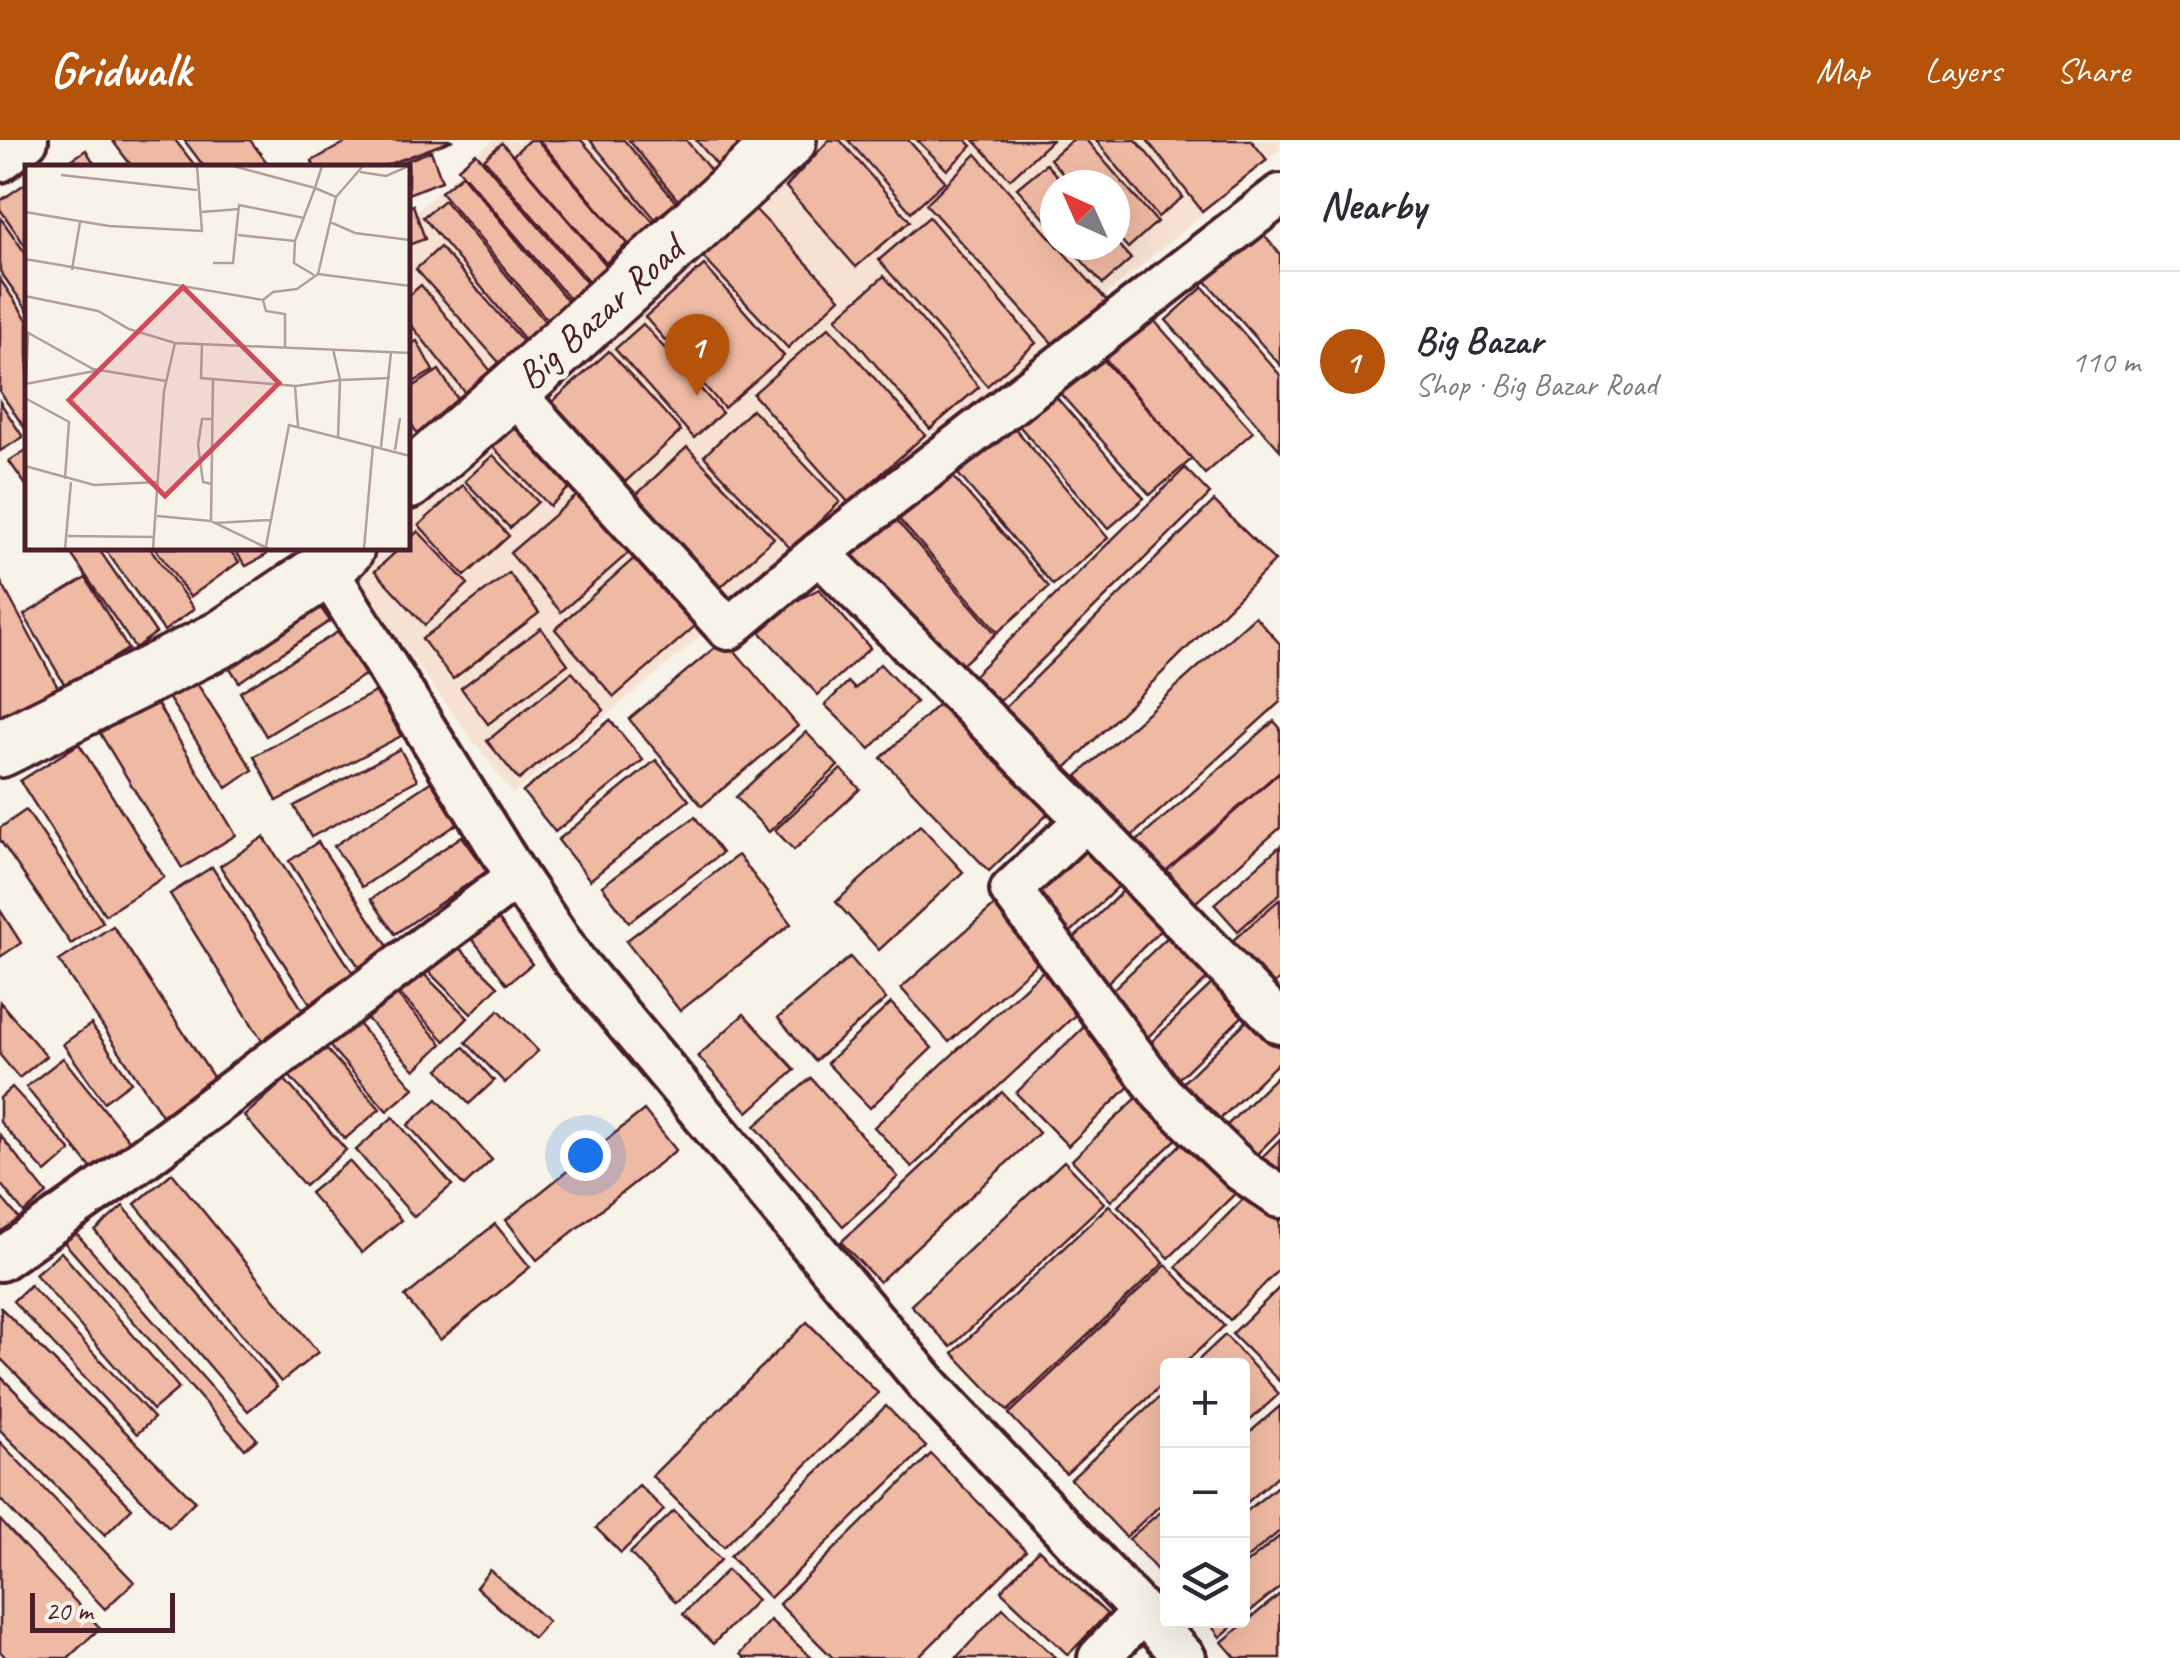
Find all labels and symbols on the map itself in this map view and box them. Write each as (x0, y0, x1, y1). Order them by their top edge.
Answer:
inset map (25, 165, 410, 550)
north arrow (1040, 170, 1130, 260)
street label: Big Bazar Road (506, 221, 698, 401)
pin: 1 (664, 314, 730, 396)
your location (560, 1130, 611, 1181)
scale bar (30, 1588, 175, 1632)

